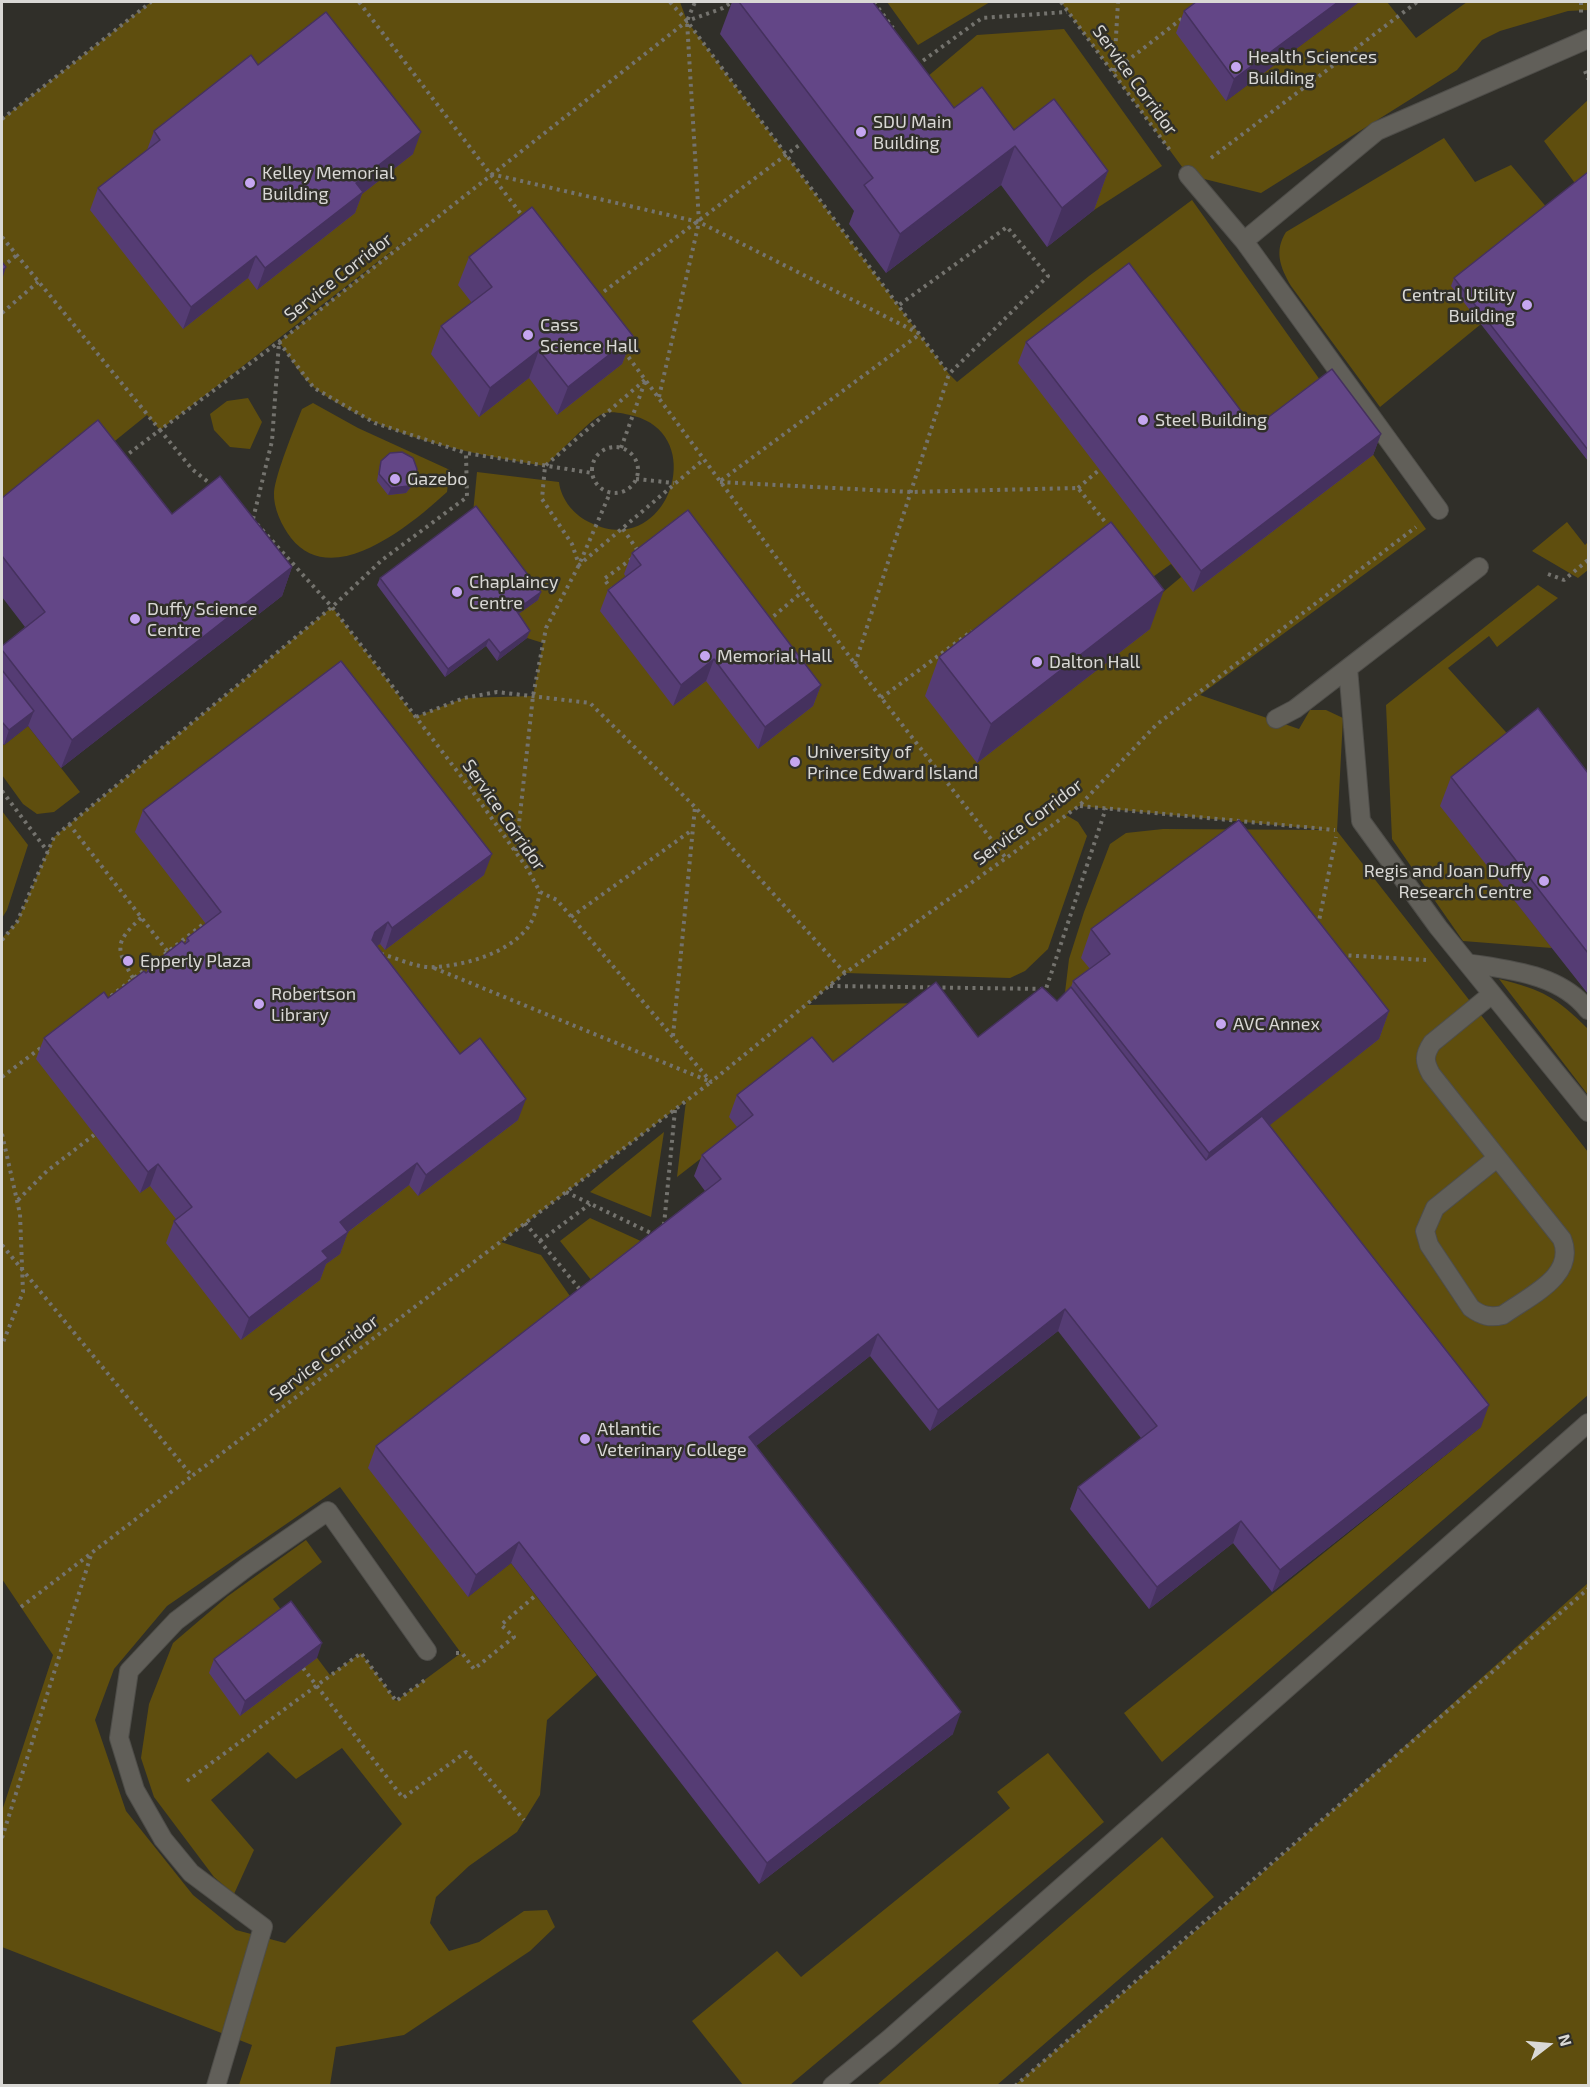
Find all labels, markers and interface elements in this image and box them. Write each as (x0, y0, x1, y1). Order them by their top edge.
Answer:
street label: Service Corridor (1088, 21, 1182, 139)
place label: Health Sciences Building (1248, 46, 1377, 88)
marker: Health Sciences Building (1229, 60, 1243, 74)
place label: SDU Main Building (873, 111, 952, 154)
marker: SDU Main Building (854, 125, 868, 139)
place label: Kelley Memorial Building (262, 162, 394, 204)
marker: Kelley Memorial Building (243, 176, 257, 190)
street label: Service Corridor (280, 228, 396, 326)
place label: Central Utility Building (1402, 284, 1515, 326)
marker: Central Utility Building (1520, 298, 1534, 312)
place label: Cass Science Hall (540, 314, 638, 356)
marker: Cass Science Hall (521, 328, 535, 342)
place label: Steel Building (1155, 409, 1267, 431)
marker: Steel Building (1136, 413, 1150, 427)
place label: Gazebo (407, 468, 467, 490)
marker: Gazebo (388, 472, 402, 486)
place label: Chaplaincy Centre (469, 571, 559, 614)
marker: Chaplaincy Centre (450, 585, 464, 599)
place label: Duffy Science Centre (147, 598, 257, 640)
marker: Duffy Science Centre (128, 612, 142, 626)
place label: Memorial Hall (717, 645, 832, 667)
marker: Memorial Hall (698, 649, 712, 663)
place label: Dalton Hall (1049, 651, 1140, 673)
marker: Dalton Hall (1030, 655, 1044, 669)
place label: University of Prince Edward Island (807, 741, 978, 783)
street label: Service Corridor (458, 755, 550, 875)
marker: University of Prince Edward Island (788, 755, 802, 769)
street label: Service Corridor (969, 774, 1087, 870)
place label: Regis and Joan Duffy Research Centre (1364, 860, 1532, 902)
marker: Regis and Joan Duffy Research Centre (1537, 874, 1551, 888)
place label: Epperly Plaza (140, 950, 251, 972)
marker: Epperly Plaza (121, 954, 135, 968)
place label: Robertson Library (271, 983, 356, 1026)
marker: Robertson Library (252, 997, 266, 1011)
place label: AVC Annex (1233, 1013, 1320, 1035)
marker: AVC Annex (1214, 1017, 1228, 1031)
street label: Service Corridor (265, 1310, 383, 1406)
place label: Atlantic Veterinary College (597, 1418, 747, 1460)
marker: Atlantic Veterinary College (578, 1432, 592, 1446)
north arrow (1518, 2015, 1578, 2075)
text: N (1555, 2032, 1577, 2048)

